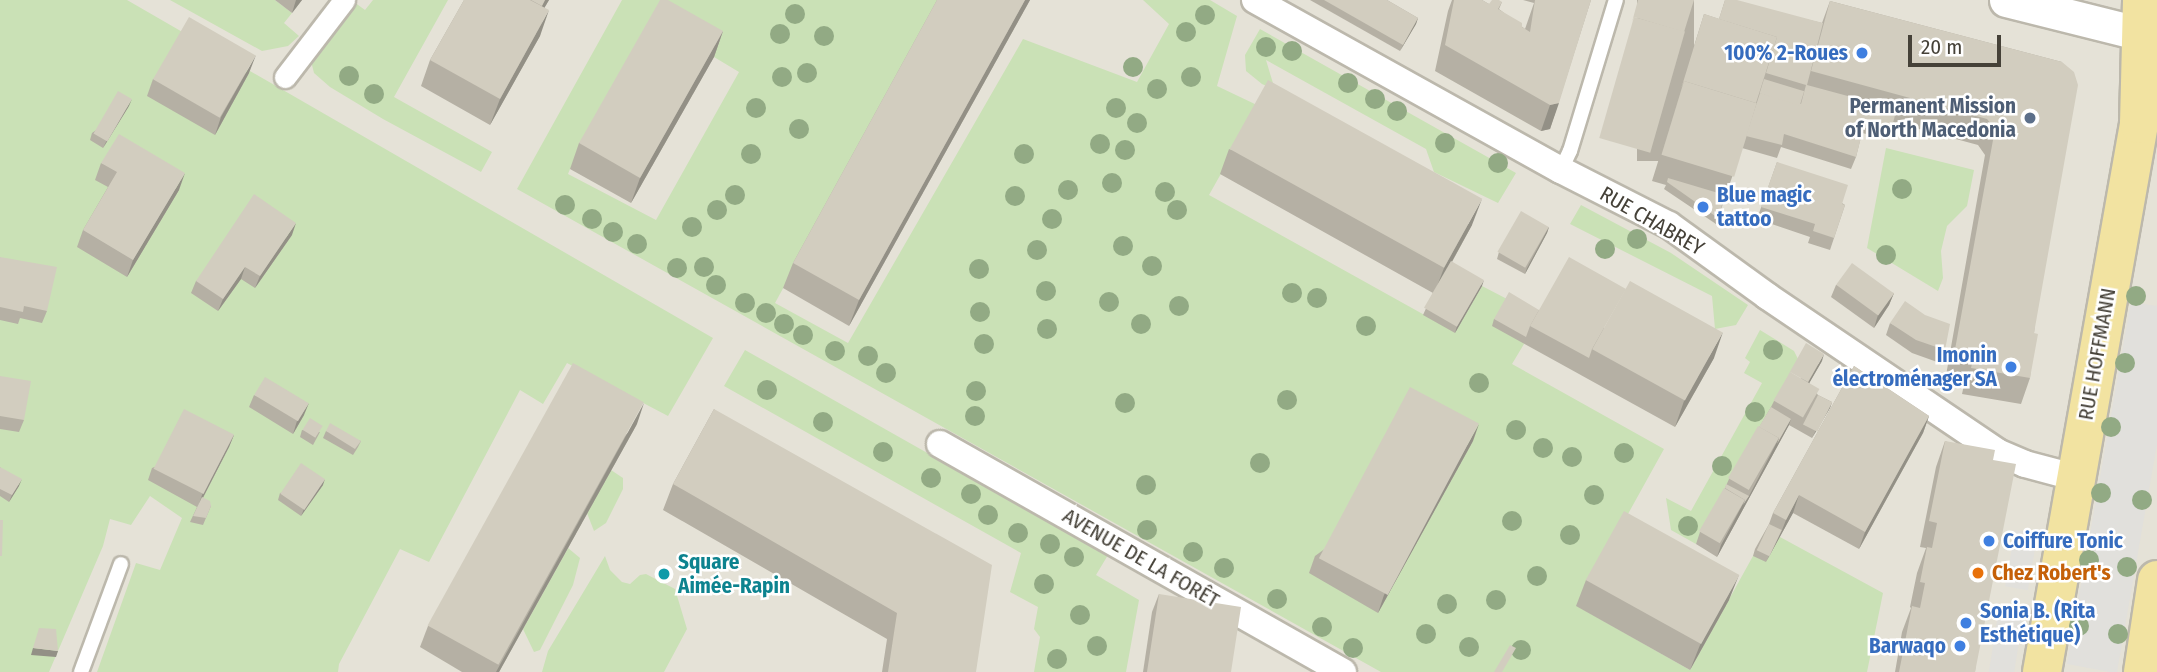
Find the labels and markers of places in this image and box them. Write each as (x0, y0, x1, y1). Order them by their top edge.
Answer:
place label: 100% 2-Roues (1724, 40, 1848, 66)
marker: 100% 2-Roues (1854, 45, 1870, 61)
place label: Permanent Mission of North Macedonia (1845, 93, 2016, 143)
marker: Permanent Mission of North Macedonia (2022, 110, 2038, 126)
place label: Blue magic tattoo (1717, 182, 1812, 232)
marker: Blue magic tattoo (1695, 199, 1711, 215)
place label: Imonin électroménager SA (1832, 342, 1997, 392)
marker: Imonin électroménager SA (2003, 359, 2019, 375)
place label: Coiffure Tonic (2003, 528, 2123, 554)
marker: Coiffure Tonic (1981, 533, 1997, 549)
place label: Square Aimée-Rapin (678, 549, 790, 599)
place label: Chez Robert's (1992, 560, 2111, 586)
marker: Chez Robert's (1970, 565, 1986, 581)
marker: Square Aimée-Rapin (656, 566, 672, 582)
place label: Sonia B. (Rita Esthétique) (1980, 598, 2095, 648)
marker: Sonia B. (Rita Esthétique) (1958, 615, 1974, 631)
place label: Barwaqo (1869, 633, 1946, 659)
marker: Barwaqo (1952, 638, 1968, 654)

